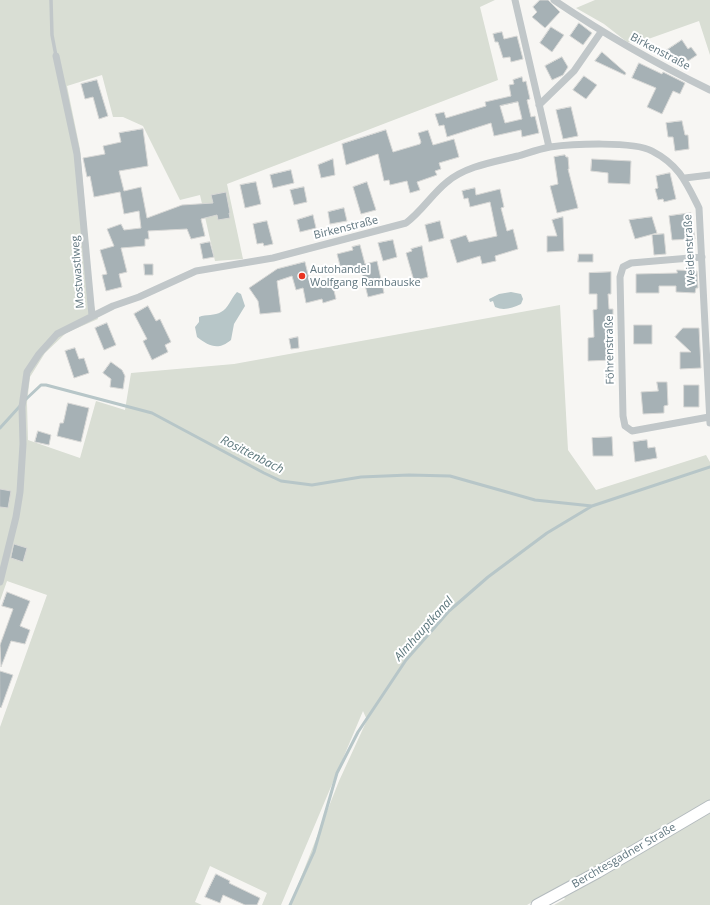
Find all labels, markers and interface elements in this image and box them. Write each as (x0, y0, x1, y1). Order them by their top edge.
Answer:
street label: Birkenstraße (628, 31, 692, 73)
street label: Birkenstraße (312, 214, 380, 242)
street label: Weidenstraße (682, 214, 698, 286)
street label: Mostwastlweg (69, 235, 87, 309)
place label: Autohandel Wolfgang Rambauske (310, 263, 421, 289)
marker: Autohandel Wolfgang Rambauske (297, 271, 307, 281)
street label: Föhrenstraße (603, 315, 617, 385)
water label: Rosittenbach (218, 433, 286, 477)
water label: Almhauptkanal (392, 594, 456, 664)
street label: Berchtesgadner Straße (570, 821, 678, 891)

